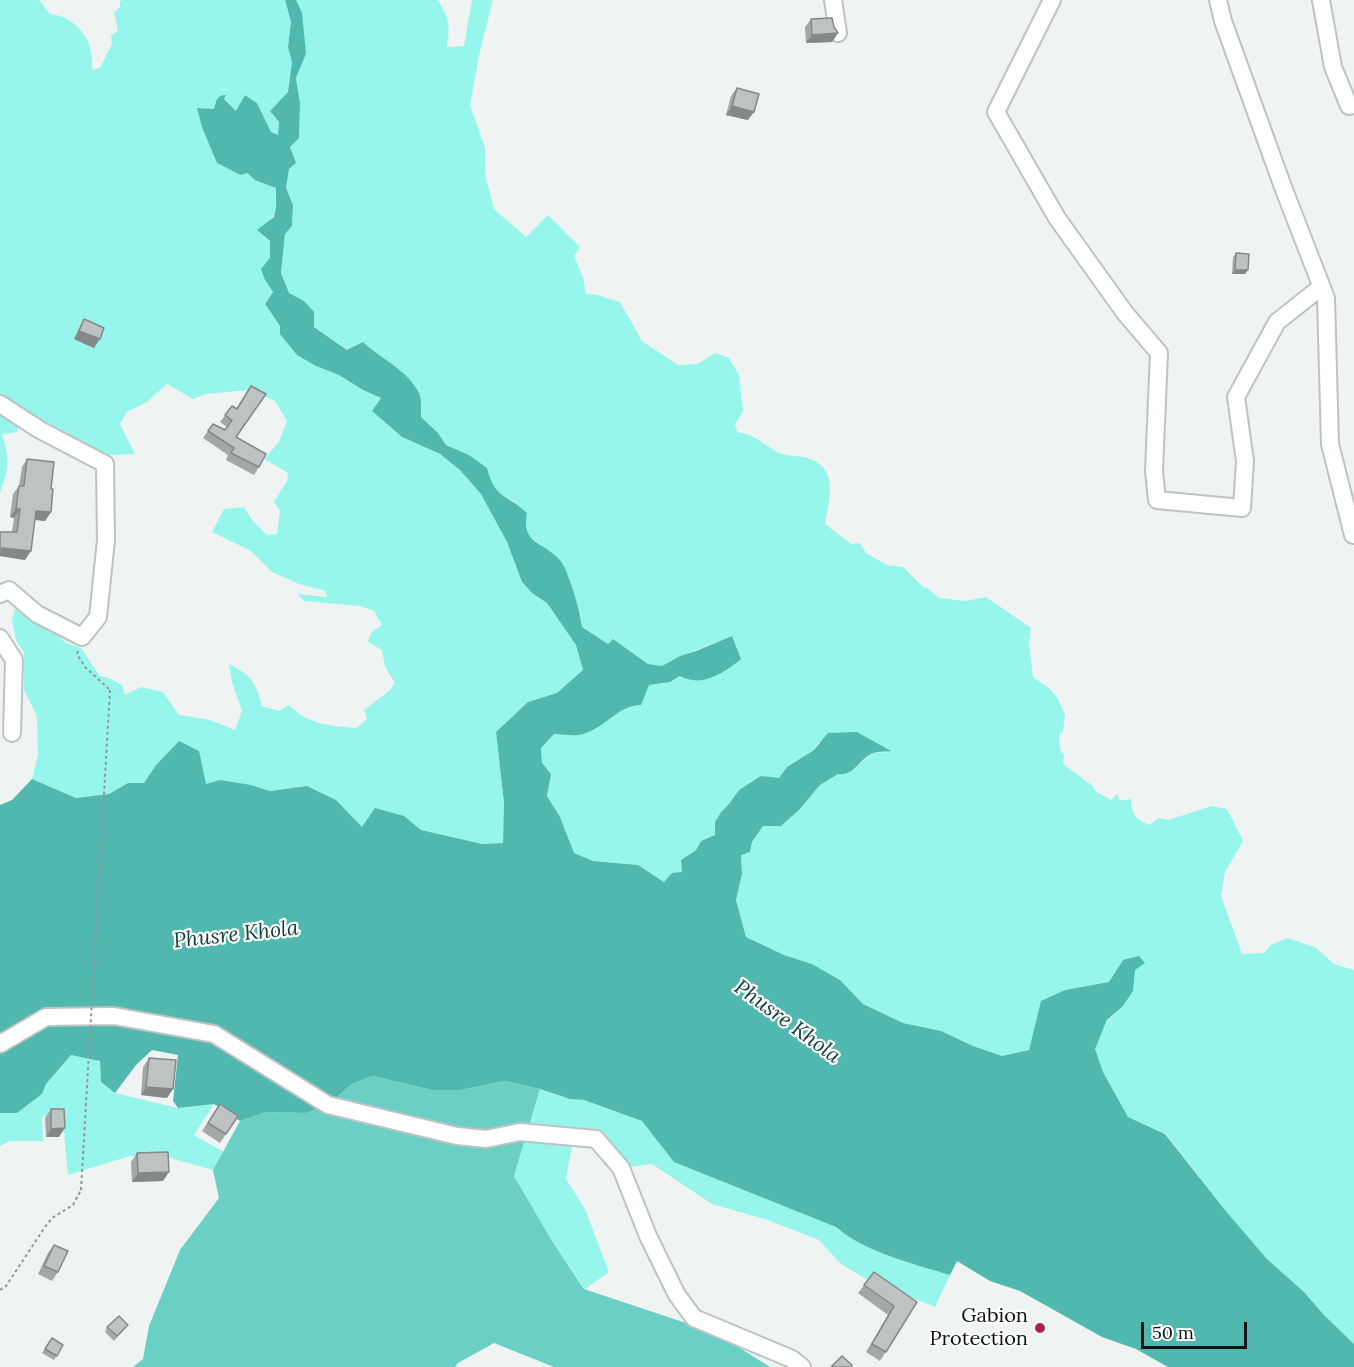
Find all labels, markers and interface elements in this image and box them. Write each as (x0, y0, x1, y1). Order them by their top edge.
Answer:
water label: Phusre Khola (172, 916, 300, 954)
water label: Phusre Khola (729, 975, 845, 1069)
place label: Gabion Protection (929, 1304, 1028, 1351)
scale bar (1144, 1310, 1250, 1348)
marker: Gabion Protection (1033, 1321, 1047, 1335)
text: 50 m (1152, 1321, 1194, 1344)

